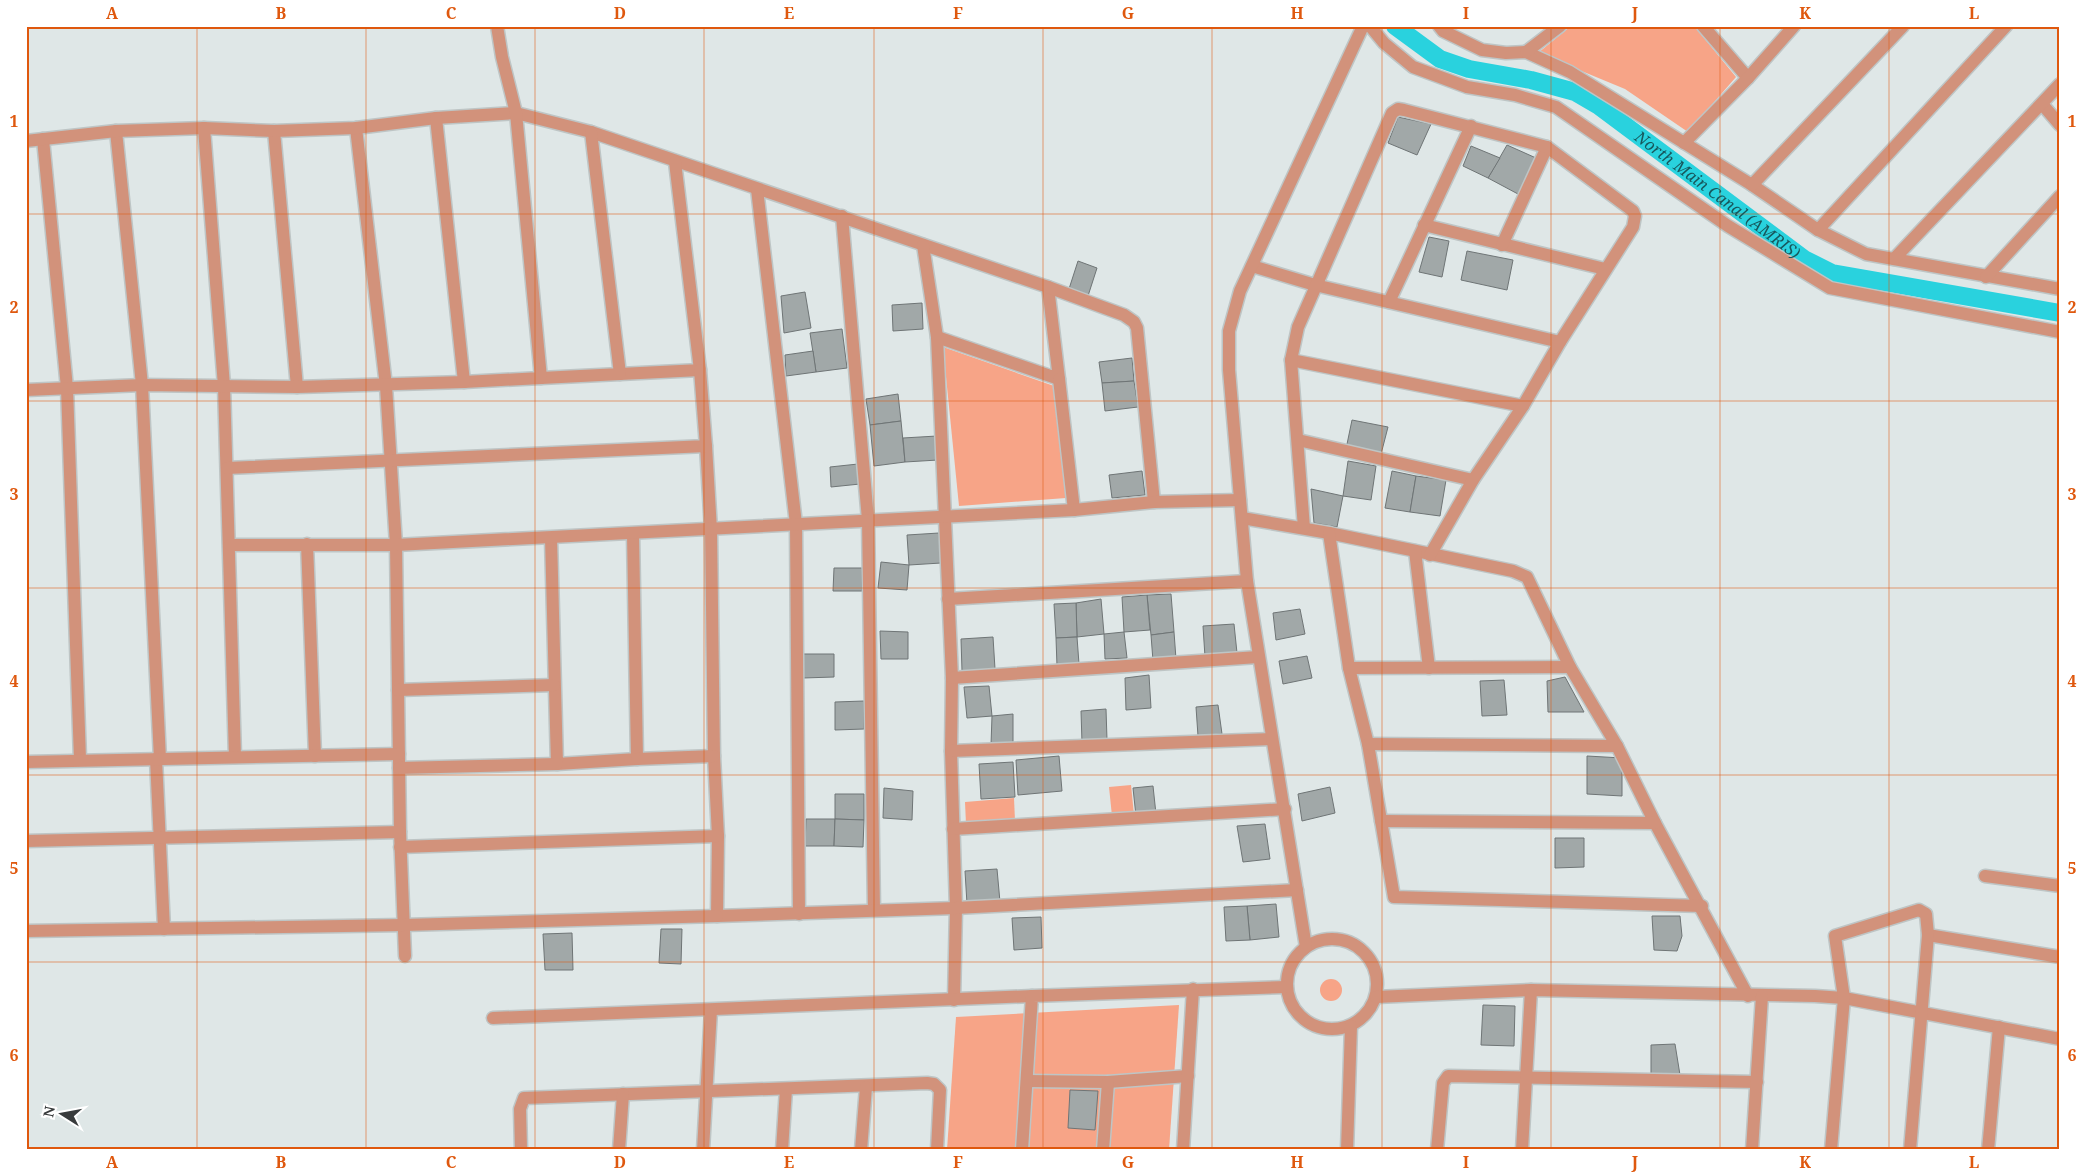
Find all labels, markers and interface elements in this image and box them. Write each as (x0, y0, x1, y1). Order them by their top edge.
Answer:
text: A (106, 2, 119, 24)
text: B (276, 2, 287, 24)
text: C (446, 2, 457, 24)
text: D (614, 2, 626, 24)
text: E (784, 2, 794, 24)
text: F (953, 2, 963, 24)
text: G (1122, 2, 1134, 24)
text: H (1290, 2, 1304, 24)
text: I (1463, 2, 1469, 24)
text: J (1631, 2, 1639, 24)
text: K (1799, 2, 1811, 24)
text: L (1969, 2, 1979, 24)
text: 1 (9, 110, 19, 132)
text: 1 (2067, 110, 2077, 132)
water label: North Main Canal (AMRIS) (1630, 125, 1805, 264)
text: 2 (9, 296, 19, 318)
text: 2 (2067, 296, 2077, 318)
text: 3 (9, 483, 19, 505)
text: 3 (2067, 483, 2077, 505)
text: 4 (9, 670, 19, 692)
text: 4 (2067, 670, 2077, 692)
text: 5 (9, 857, 19, 879)
text: 5 (2067, 857, 2077, 879)
text: 6 (9, 1044, 19, 1066)
text: 6 (2067, 1044, 2077, 1066)
north arrow (38, 1088, 88, 1138)
text: N (38, 1104, 59, 1119)
text: A (106, 1151, 119, 1173)
text: B (276, 1151, 287, 1173)
text: C (446, 1151, 457, 1173)
text: D (614, 1151, 626, 1173)
text: E (784, 1151, 794, 1173)
text: F (953, 1151, 963, 1173)
text: G (1122, 1151, 1134, 1173)
text: H (1290, 1151, 1304, 1173)
text: I (1463, 1151, 1469, 1173)
text: J (1631, 1151, 1639, 1173)
text: K (1799, 1151, 1811, 1173)
text: L (1969, 1151, 1979, 1173)

